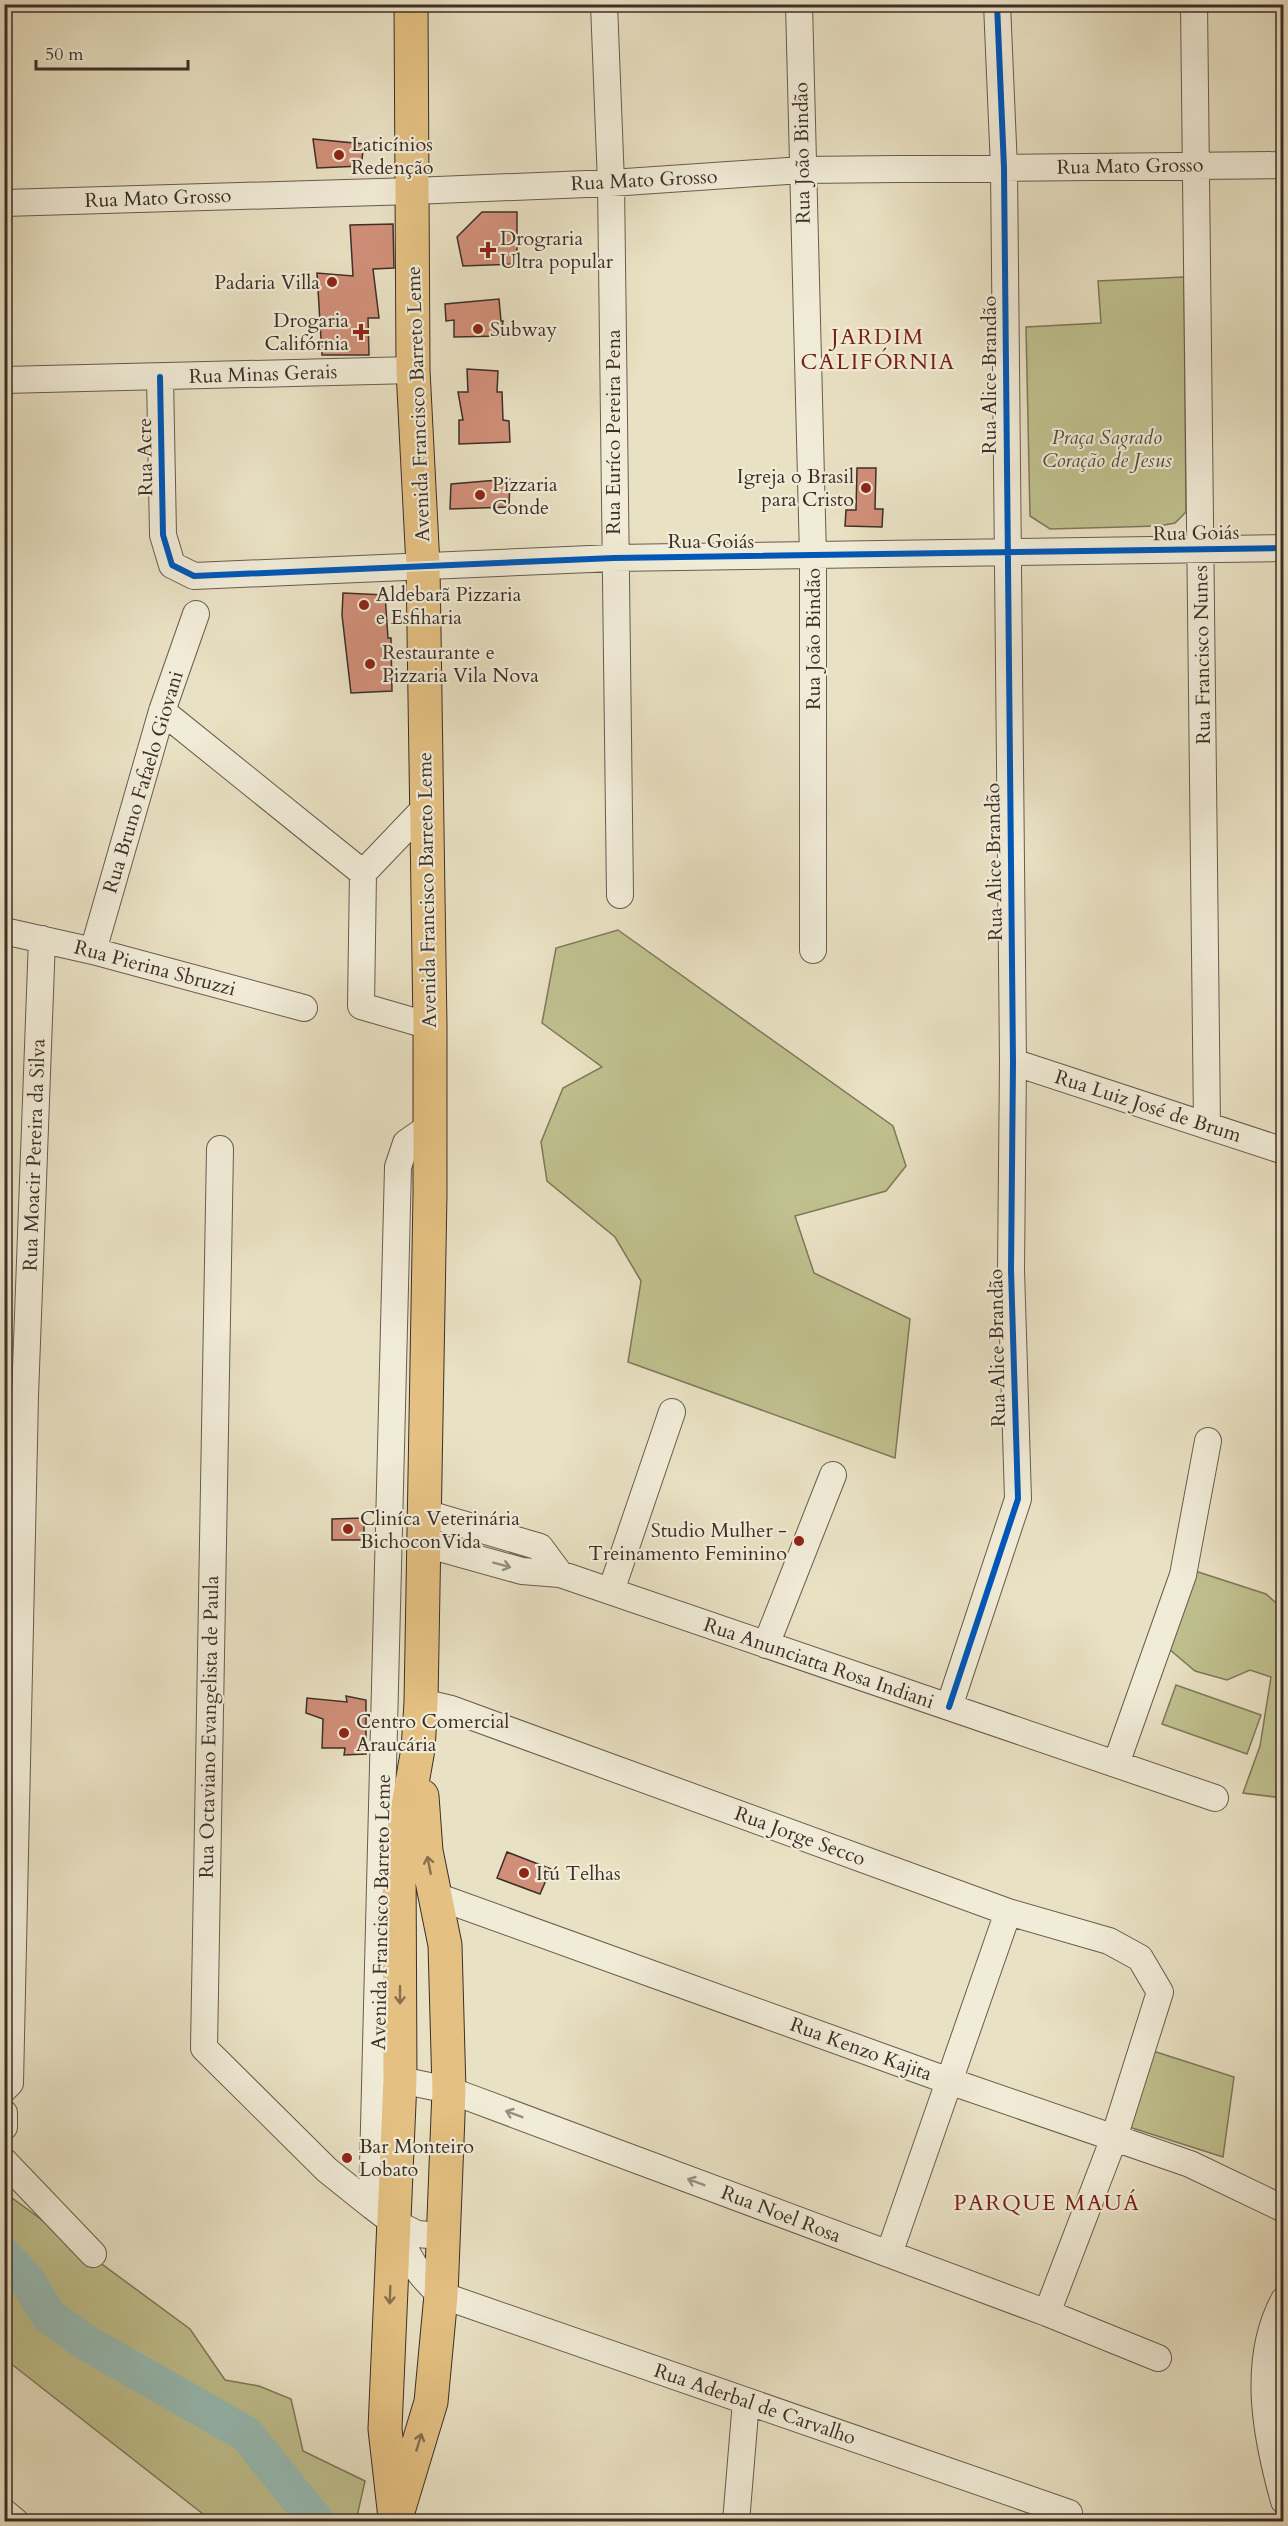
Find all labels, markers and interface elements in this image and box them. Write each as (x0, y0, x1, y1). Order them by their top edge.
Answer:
scale bar (36, 33, 188, 71)
text: 50 m (45, 42, 84, 67)
street label: Rua João Bindão (787, 82, 817, 224)
place label: Laticínios Redenção (351, 131, 434, 181)
marker: Laticínios Redenção (332, 148, 346, 162)
street label: Rua Mato Grosso (1056, 151, 1204, 181)
street label: Rua Mato Grosso (570, 163, 718, 197)
street label: Rua Mato Grosso (84, 182, 232, 214)
place label: Drograria Ultra popular (500, 225, 614, 275)
marker: Drograria Ultra popular (481, 243, 495, 257)
street label: Avenida Francisco Barreto Leme (400, 266, 436, 542)
place label: Padaria Villa (214, 269, 320, 296)
marker: Padaria Villa (325, 275, 339, 289)
street label: Rua Alice Brandão (976, 296, 1003, 454)
place label: Drogaria Califórnia (265, 307, 349, 357)
place label: Subway (490, 316, 557, 343)
marker: Subway (471, 322, 485, 336)
district label: JARDIM CALIFÓRNIA (800, 322, 956, 377)
marker: Drogaria Califórnia (354, 325, 368, 339)
street label: Rua Euríco Pereira Pena (600, 329, 627, 535)
street label: Rua Minas Gerais (188, 358, 338, 390)
street label: Rua Acre (131, 417, 159, 497)
park label: Praça Sagrado Coração de Jesus (1042, 424, 1172, 474)
place label: Igreja o Brasil para Cristo (737, 463, 854, 513)
place label: Pizzaria Conde (492, 471, 558, 521)
marker: Igreja o Brasil para Cristo (859, 481, 873, 495)
marker: Pizzaria Conde (473, 488, 487, 502)
street label: Rua Goiás (1153, 519, 1239, 547)
street label: Rua Goiás (668, 528, 754, 555)
street label: Rua Francisco Nunes (1187, 565, 1217, 745)
street label: Rua João Bindão (800, 568, 827, 710)
place label: Aldebarã Pizzaria e Esfiharia (376, 581, 522, 631)
marker: Aldebarã Pizzaria e Esfiharia (357, 598, 371, 612)
place label: Restaurante e Pizzaria Vila Nova (382, 639, 539, 689)
marker: Restaurante e Pizzaria Vila Nova (363, 657, 377, 671)
street label: Rua Bruno Fafaelo Giovani (96, 667, 190, 897)
street label: Avenida Francisco Barreto Leme (411, 752, 443, 1028)
street label: Rua Alice Brandão (979, 782, 1009, 941)
street label: Rua Pierina Sbruzzi (71, 933, 239, 1003)
street label: Rua Moacir Pereira da Silva (16, 1038, 52, 1272)
street label: Rua Luiz José de Brum (1051, 1063, 1245, 1149)
street label: Rua Alice Brandão (982, 1268, 1012, 1427)
place label: Cliníca Veterinária BichoconVida (360, 1505, 520, 1555)
place label: Studio Mulher - Treinamento Feminino (588, 1517, 787, 1567)
marker: Cliníca Veterinária BichoconVida (341, 1522, 355, 1536)
marker: Studio Mulher - Treinamento Feminino (792, 1534, 806, 1548)
one-way arrow (492, 1560, 511, 1572)
street label: Rua Octaviano Evangelista de Paula (193, 1575, 225, 1879)
street label: Rua Anunciatta Rosa Indiani (700, 1611, 938, 1715)
place label: Centro Comercial Araucária (356, 1708, 509, 1758)
marker: Centro Comercial Araucária (337, 1726, 351, 1740)
street label: Avenida Francisco Barreto Leme (365, 1774, 397, 2050)
street label: Rua Jorge Secco (731, 1800, 869, 1872)
one-way arrow (423, 1856, 434, 1875)
place label: Itú Telhas (536, 1860, 621, 1887)
marker: Itú Telhas (517, 1866, 531, 1880)
one-way arrow (394, 1985, 406, 2005)
street label: Rua Kenzo Kajita (786, 2011, 936, 2087)
one-way arrow (505, 2108, 524, 2119)
place label: Bar Monteiro Lobato (359, 2133, 474, 2183)
marker: Bar Monteiro Lobato (340, 2151, 354, 2165)
one-way arrow (688, 2176, 706, 2187)
street label: Rua Noel Rosa (717, 2179, 845, 2249)
district label: PARQUE MAUÁ (954, 2188, 1140, 2218)
one-way arrow (385, 2284, 396, 2304)
street label: Rua Aderbal de Carvalho (650, 2357, 860, 2451)
one-way arrow (414, 2433, 425, 2452)

